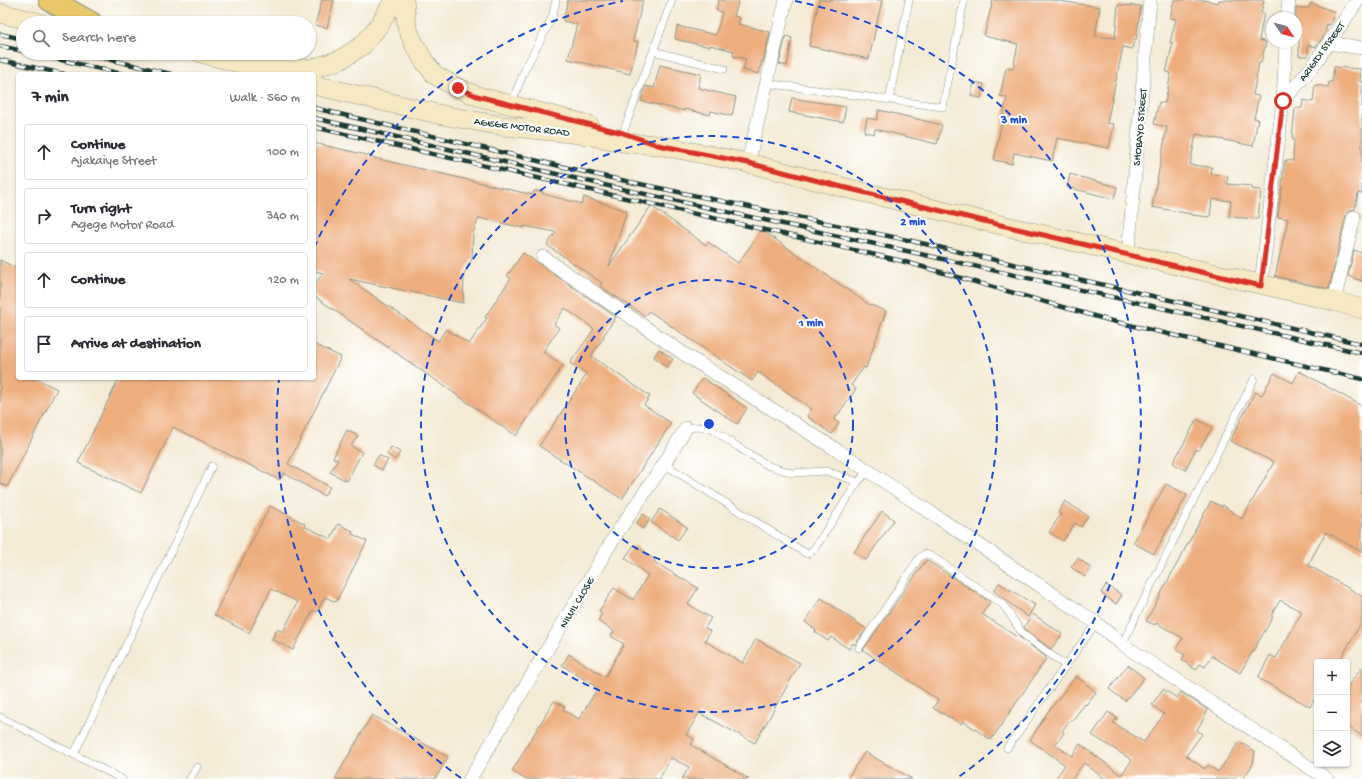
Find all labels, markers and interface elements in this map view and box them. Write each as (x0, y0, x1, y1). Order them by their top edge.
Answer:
north arrow (1266, 12, 1302, 48)
search box (16, 16, 316, 60)
street label: ARIGIDI STREET (1297, 20, 1348, 84)
icon: search (30, 27, 52, 49)
text: Search here (62, 29, 136, 47)
route end (449, 79, 467, 97)
street label: SHOBAYO STREET (1132, 87, 1150, 166)
text: 7 min (32, 88, 69, 108)
text: Walk · 560 m (230, 91, 300, 106)
route start (1274, 92, 1292, 110)
text: 3 min (1000, 114, 1027, 128)
street label: AGEGE MOTOR ROAD (473, 116, 571, 140)
text: Continue (71, 136, 125, 154)
icon: ahead (33, 141, 55, 163)
text: 100 m (267, 145, 299, 160)
text: Ajakaiye Street (71, 154, 156, 169)
text: Turn right (71, 200, 131, 218)
icon: right (33, 205, 55, 227)
text: 340 m (266, 209, 299, 224)
text: 2 min (900, 216, 926, 230)
text: Agege Motor Road (71, 218, 174, 233)
icon: ahead (33, 269, 55, 291)
text: Continue (71, 271, 125, 289)
text: 120 m (268, 273, 299, 288)
text: 1 min (798, 317, 824, 331)
icon: arrive (33, 333, 55, 355)
text: Arrive at destination (71, 335, 201, 353)
centre of rings (702, 417, 716, 431)
street label: NIWIL CLOSE (558, 575, 598, 631)
map controls (1314, 659, 1350, 767)
button: + (1314, 659, 1350, 695)
button: − (1314, 695, 1350, 731)
button: layers (1314, 731, 1350, 767)

